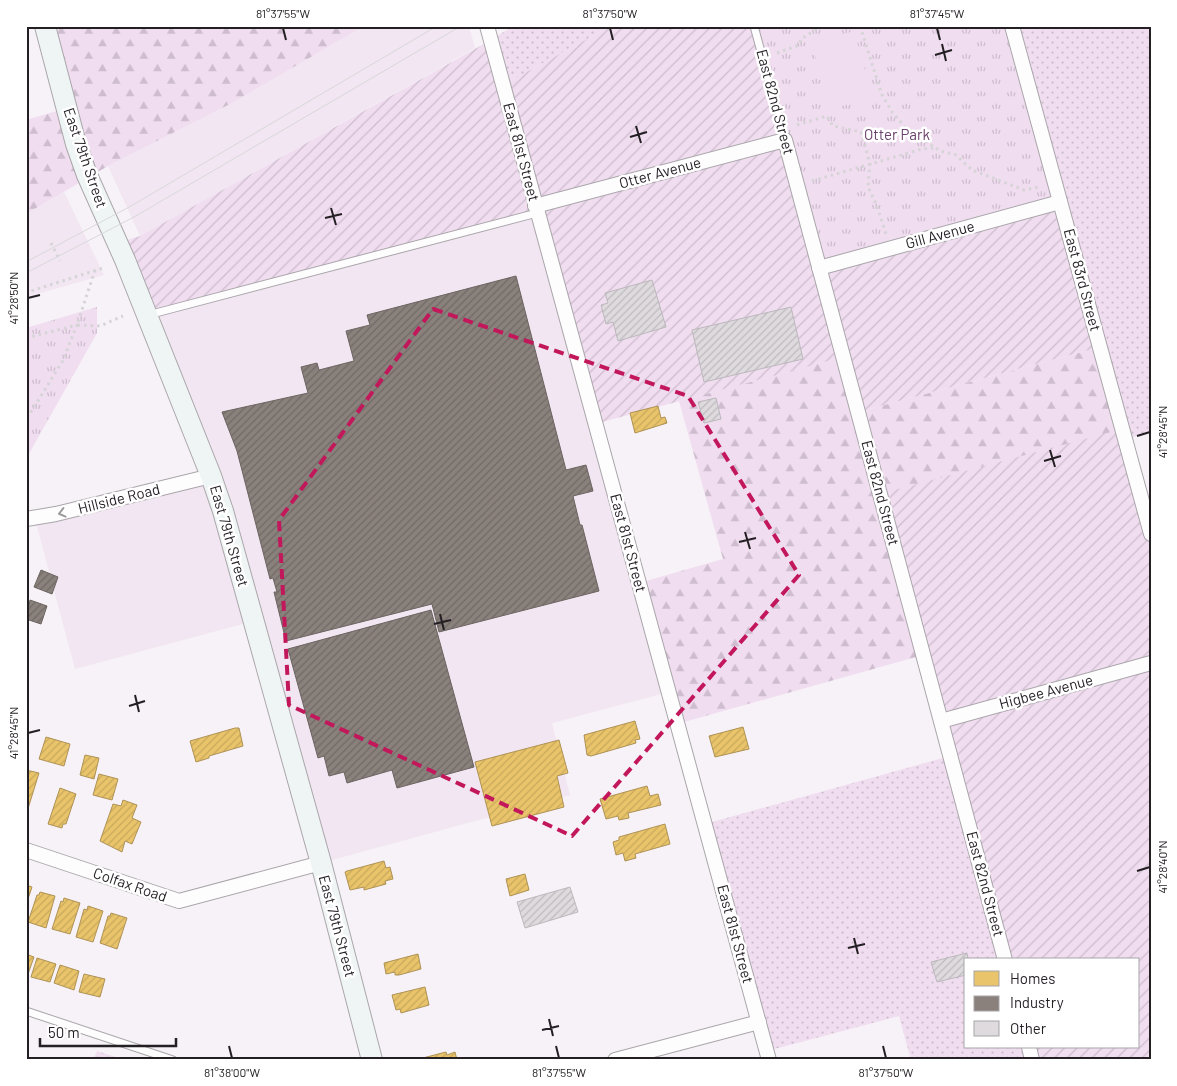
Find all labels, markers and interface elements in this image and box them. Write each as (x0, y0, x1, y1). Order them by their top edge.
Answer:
text: 81°37'55"W (256, 6, 311, 20)
text: 81°37'50"W (583, 6, 638, 20)
text: 81°37'45"W (910, 6, 965, 20)
street label: East 82nd Street (753, 47, 799, 156)
street label: East 81st Street (500, 100, 544, 203)
street label: East 79th Street (60, 105, 112, 210)
park label: Otter Park (864, 125, 930, 143)
street label: Otter Avenue (617, 152, 703, 192)
street label: Gill Avenue (903, 216, 976, 252)
street label: East 83rd Street (1061, 226, 1105, 333)
text: 41°28'50"N (6, 272, 20, 324)
text: 41°28'45"N (1155, 406, 1169, 458)
street label: East 82nd Street (858, 438, 904, 547)
street label: Hillside Road (76, 479, 162, 517)
street label: East 79th Street (207, 483, 253, 589)
street label: East 81st Street (607, 491, 651, 594)
one-way arrow (57, 507, 66, 518)
street label: Higbee Avenue (997, 670, 1095, 712)
text: 41°28'45"N (6, 707, 20, 759)
street label: East 82nd Street (963, 829, 1009, 938)
text: 41°28'40"N (1155, 840, 1169, 894)
street label: Colfax Road (91, 863, 170, 905)
street label: East 79th Street (316, 873, 360, 979)
street label: East 81st Street (714, 882, 758, 985)
legend (964, 958, 1140, 1048)
text: Homes (1010, 969, 1055, 987)
text: Industry (1010, 993, 1064, 1011)
scale bar (40, 1016, 176, 1048)
text: Other (1010, 1019, 1047, 1037)
text: 50 m (48, 1023, 80, 1041)
text: 81°38'00"W (204, 1065, 260, 1079)
text: 81°37'55"W (532, 1065, 587, 1079)
text: 81°37'50"W (859, 1065, 914, 1079)

